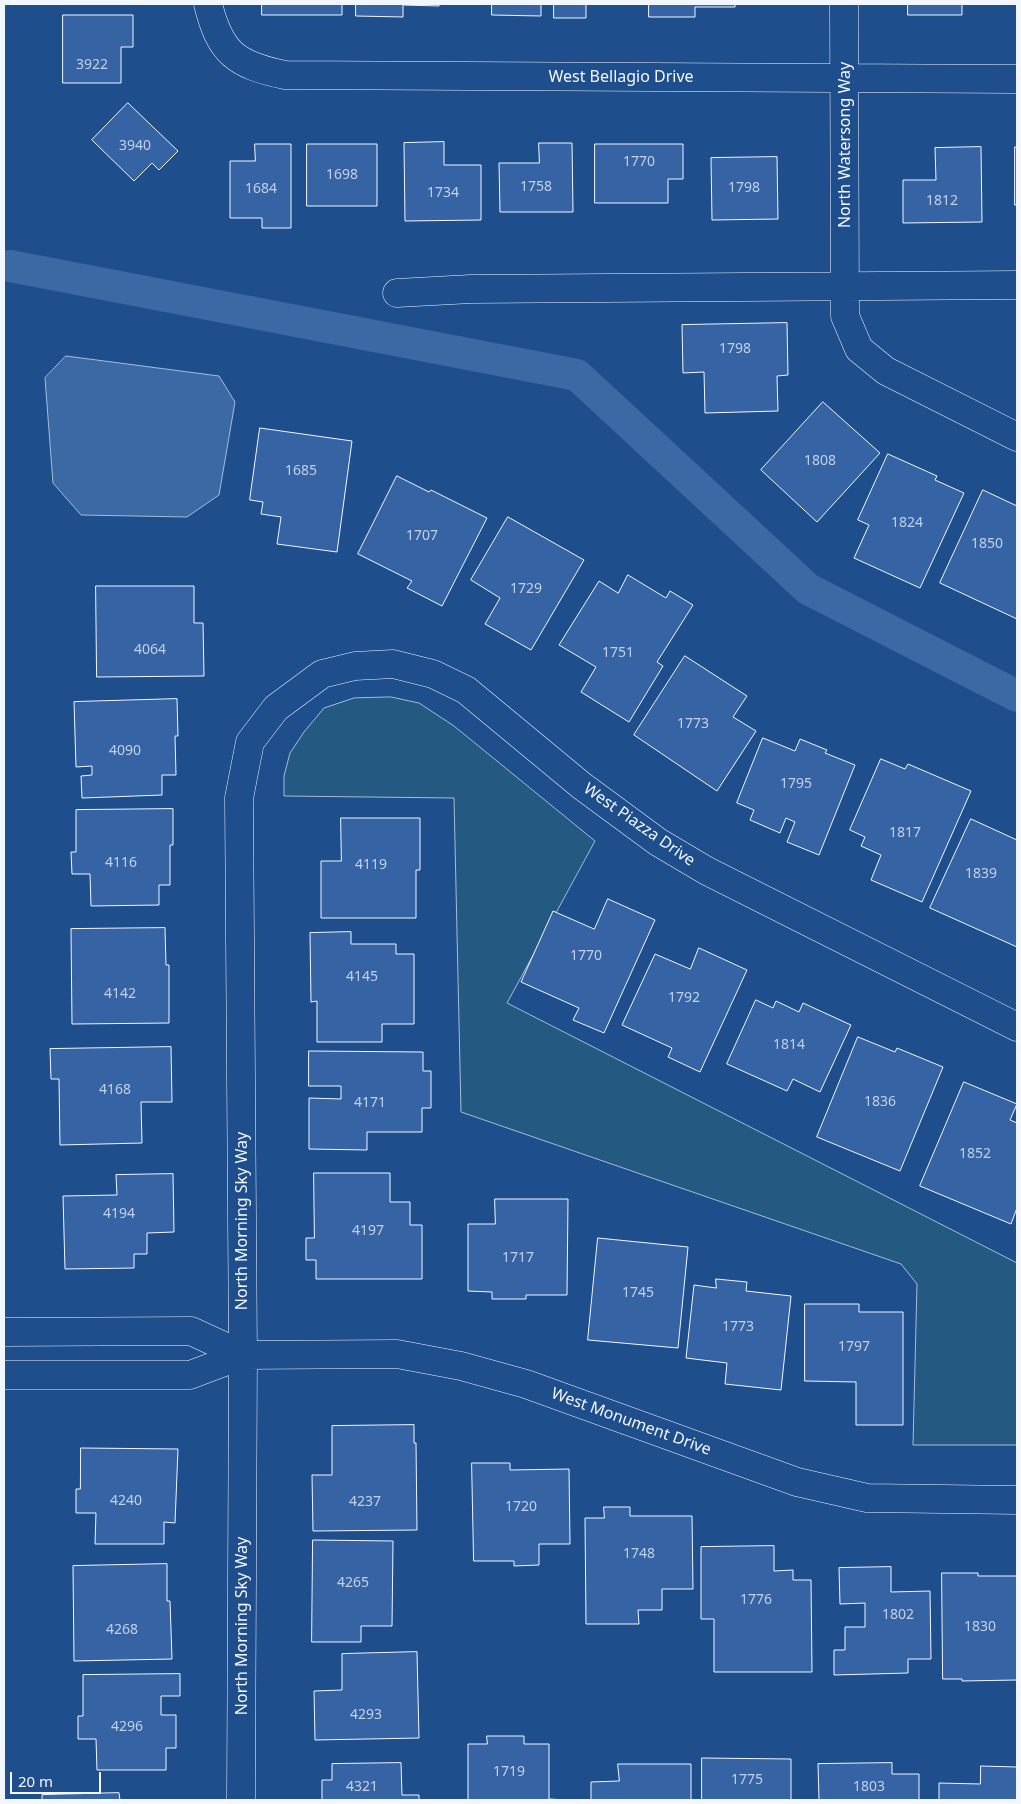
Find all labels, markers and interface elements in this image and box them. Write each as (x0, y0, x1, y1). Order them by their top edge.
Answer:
house number: 3922 (76, 57, 108, 73)
street label: North Watersong Way (835, 62, 855, 228)
street label: West Bellagio Drive (548, 67, 694, 87)
house number: 3940 (119, 138, 151, 154)
house number: 1770 (623, 154, 655, 170)
house number: 1698 (326, 167, 358, 183)
house number: 1758 (520, 179, 552, 195)
house number: 1798 (728, 180, 760, 196)
house number: 1684 (245, 181, 277, 197)
house number: 1734 (427, 185, 459, 201)
house number: 1812 (926, 193, 958, 209)
house number: 1798 (719, 341, 751, 357)
house number: 1808 (804, 453, 836, 469)
house number: 1685 (285, 463, 317, 479)
house number: 1824 (891, 515, 923, 531)
house number: 1707 (406, 528, 438, 544)
house number: 1850 (971, 536, 1003, 552)
house number: 1729 (510, 581, 542, 597)
house number: 4064 (134, 642, 166, 658)
house number: 1751 (602, 645, 634, 661)
house number: 1773 (677, 716, 709, 732)
house number: 4090 (109, 743, 141, 759)
house number: 1795 (780, 776, 812, 792)
street label: West Piazza Drive (580, 779, 698, 871)
house number: 1817 (889, 825, 921, 841)
house number: 4116 (105, 855, 137, 871)
house number: 4119 (355, 857, 387, 873)
house number: 1839 (965, 866, 997, 882)
house number: 1770 (570, 948, 602, 964)
house number: 4145 (346, 969, 378, 985)
house number: 4142 (104, 986, 136, 1002)
house number: 1792 (668, 990, 700, 1006)
house number: 1814 (773, 1037, 805, 1053)
house number: 4168 (99, 1082, 131, 1098)
house number: 1836 (864, 1094, 896, 1110)
house number: 4171 (354, 1095, 386, 1111)
street label: North Morning Sky Way (232, 1132, 252, 1310)
house number: 1852 (959, 1146, 991, 1162)
house number: 4194 (103, 1206, 135, 1222)
house number: 4197 (352, 1223, 384, 1239)
house number: 1717 (502, 1250, 534, 1266)
house number: 1745 (622, 1285, 654, 1301)
house number: 1773 (722, 1319, 754, 1335)
house number: 1797 (838, 1339, 870, 1355)
street label: West Monument Drive (549, 1384, 713, 1460)
house number: 4240 (110, 1493, 142, 1509)
house number: 4237 (349, 1494, 381, 1510)
house number: 1720 (505, 1499, 537, 1515)
street label: North Morning Sky Way (232, 1537, 252, 1715)
house number: 1748 (623, 1546, 655, 1562)
house number: 4265 (337, 1575, 369, 1591)
house number: 1776 (740, 1592, 772, 1608)
house number: 1802 (882, 1607, 914, 1623)
house number: 1830 (964, 1619, 996, 1635)
house number: 4268 (106, 1622, 138, 1638)
house number: 4293 (350, 1707, 382, 1723)
house number: 4296 (111, 1719, 143, 1735)
scale bar (12, 1762, 104, 1794)
house number: 1719 (493, 1764, 525, 1780)
text: 20 m (18, 1771, 53, 1791)
house number: 1775 (731, 1772, 763, 1788)
house number: 4321 (346, 1779, 378, 1795)
house number: 1803 (853, 1779, 885, 1795)

